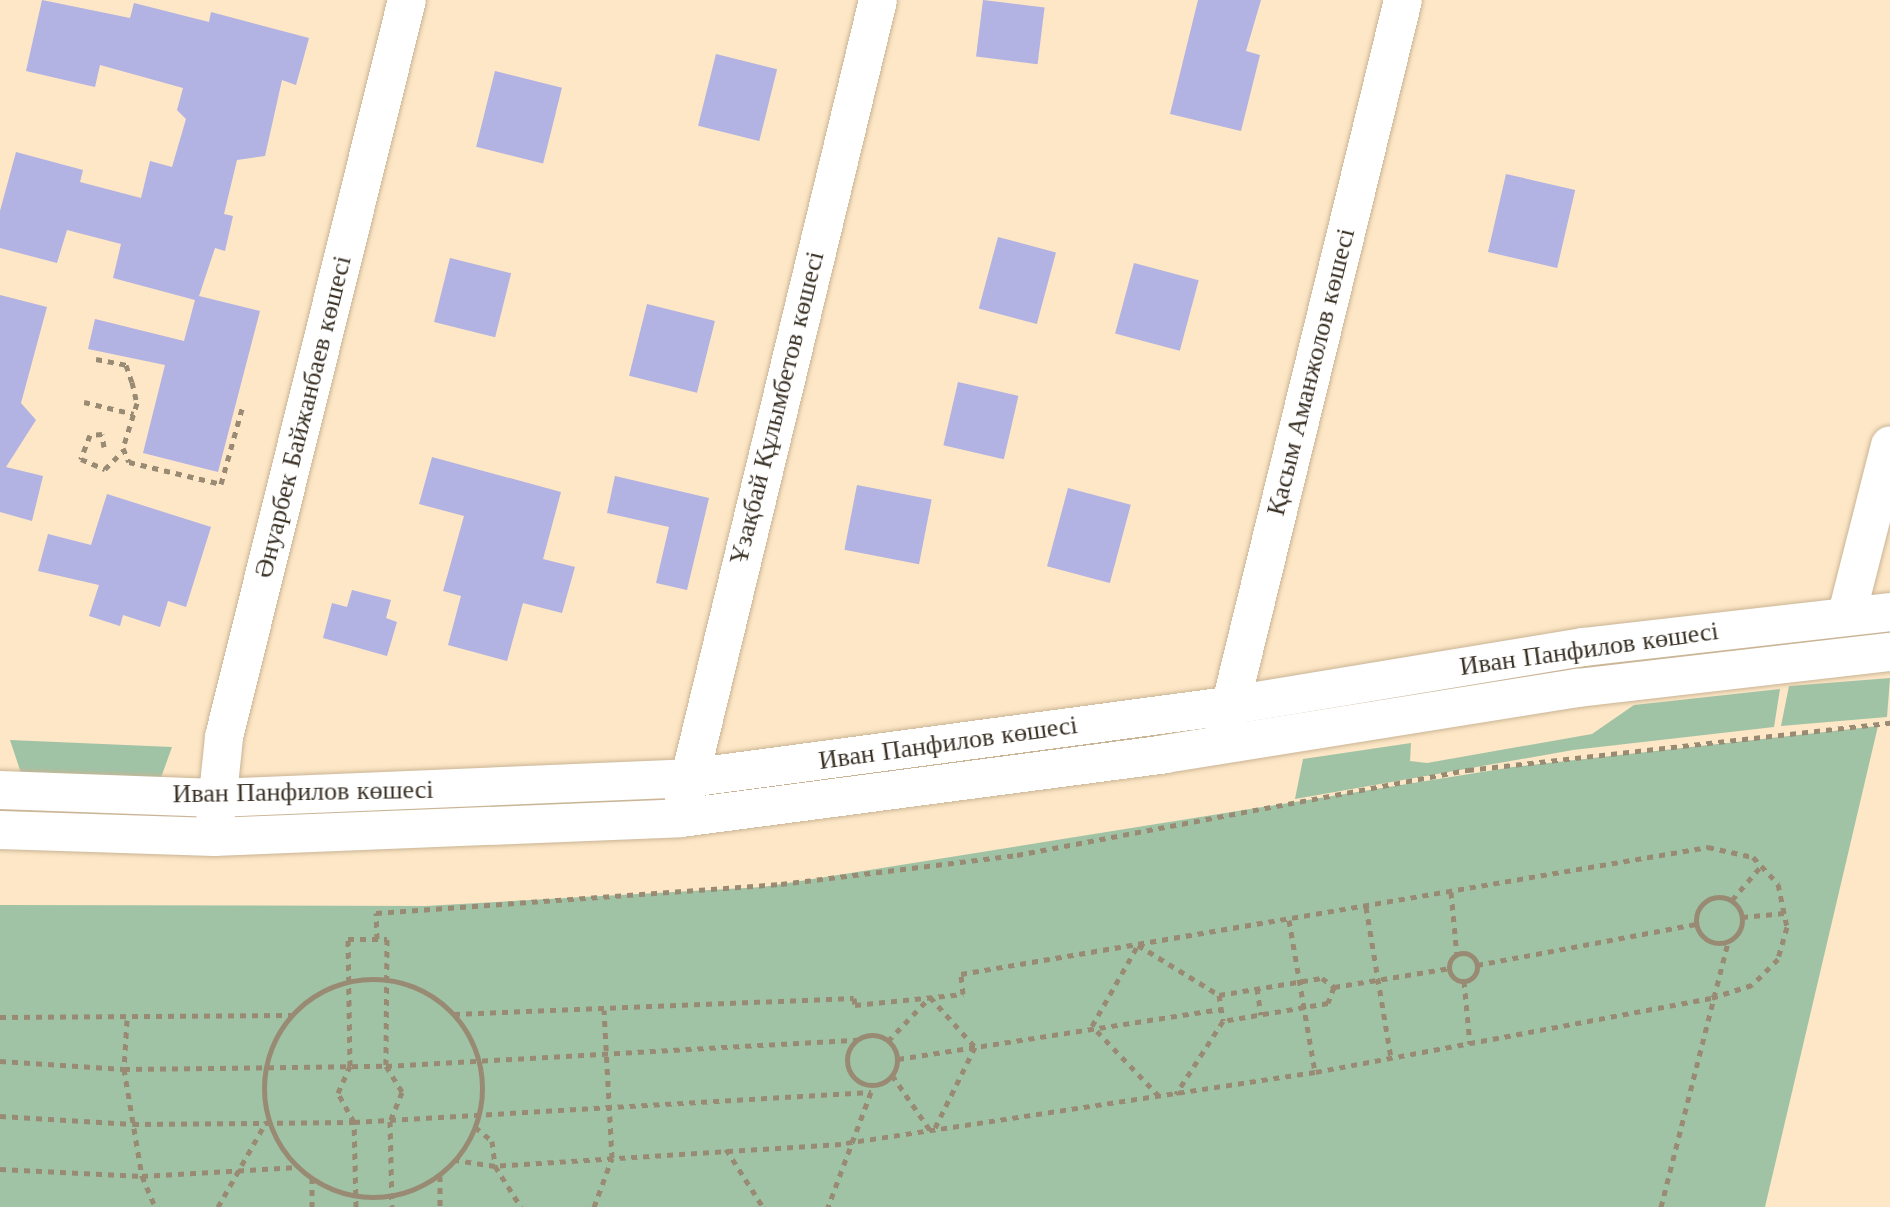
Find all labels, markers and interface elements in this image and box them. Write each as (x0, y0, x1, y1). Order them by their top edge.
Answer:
street label: Қасым Аманжолов көшесі (1260, 225, 1362, 519)
street label: Ұзақбай Құлымбетов көшесі (723, 248, 831, 568)
street label: Әнуарбек Байжанбаев көшесі (248, 253, 358, 581)
street label: Иван Панфилов көшесі (1458, 615, 1720, 683)
street label: Иван Панфилов көшесі (817, 709, 1079, 777)
street label: Иван Панфилов көшесі (172, 774, 434, 810)

